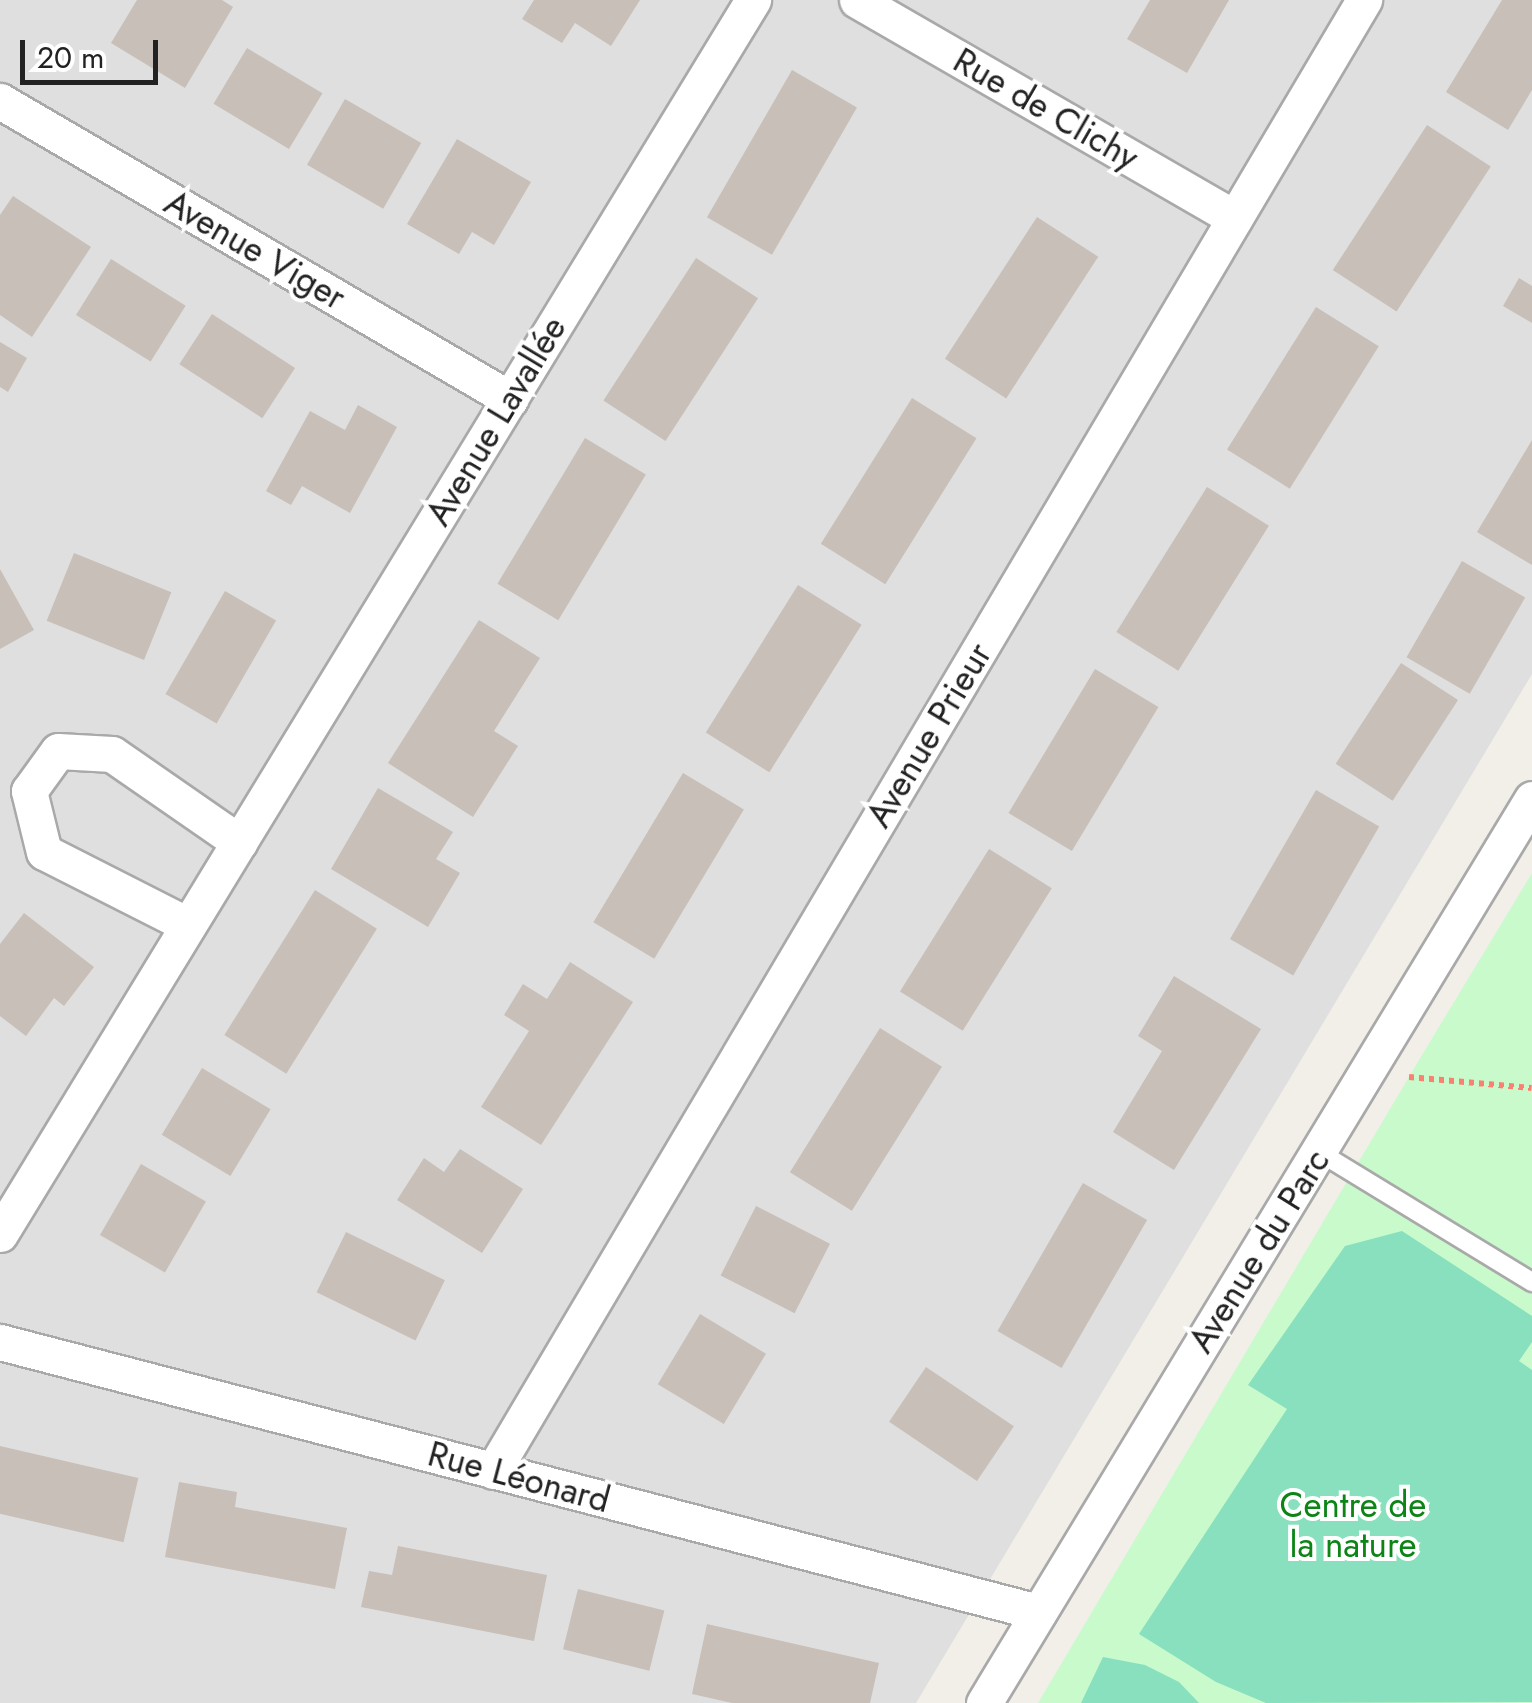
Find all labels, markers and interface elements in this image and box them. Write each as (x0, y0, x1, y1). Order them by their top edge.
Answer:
scale bar (25, 20, 162, 82)
text: 20 m (37, 36, 104, 79)
street label: Rue de Clichy (946, 39, 1146, 179)
street label: Avenue Viger (157, 181, 353, 319)
street label: Avenue Lavallée (417, 309, 575, 533)
street label: Avenue Prieur (858, 635, 1000, 835)
street label: Avenue du Parc (1180, 1142, 1338, 1360)
street label: Rue Léonard (423, 1433, 615, 1521)
park label: Centre de la nature (1280, 1484, 1426, 1566)

